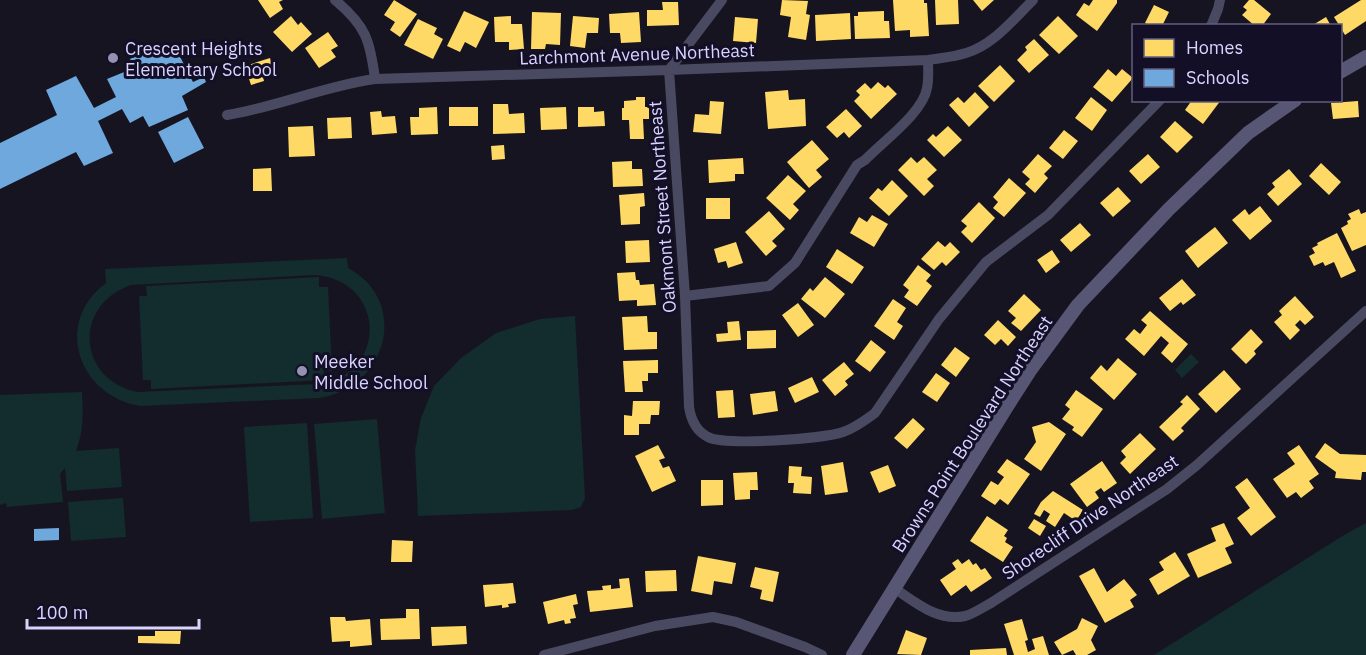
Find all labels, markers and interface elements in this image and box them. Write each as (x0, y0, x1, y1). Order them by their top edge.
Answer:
legend (1132, 24, 1342, 102)
text: Homes (1186, 36, 1243, 59)
place label: Crescent Heights Elementary School (125, 37, 277, 81)
street label: Larchmont Avenue Northeast (519, 38, 755, 70)
marker: Crescent Heights Elementary School (106, 51, 120, 65)
text: Schools (1186, 66, 1250, 89)
street label: Oakmont Street Northeast (643, 100, 681, 314)
street label: Browns Point Boulevard Northeast (887, 311, 1057, 557)
place label: Meeker Middle School (314, 350, 428, 394)
marker: Meeker Middle School (295, 364, 309, 378)
street label: Shorecliff Drive Northeast (997, 449, 1183, 585)
scale bar (27, 592, 200, 630)
text: 100 m (36, 601, 88, 624)

